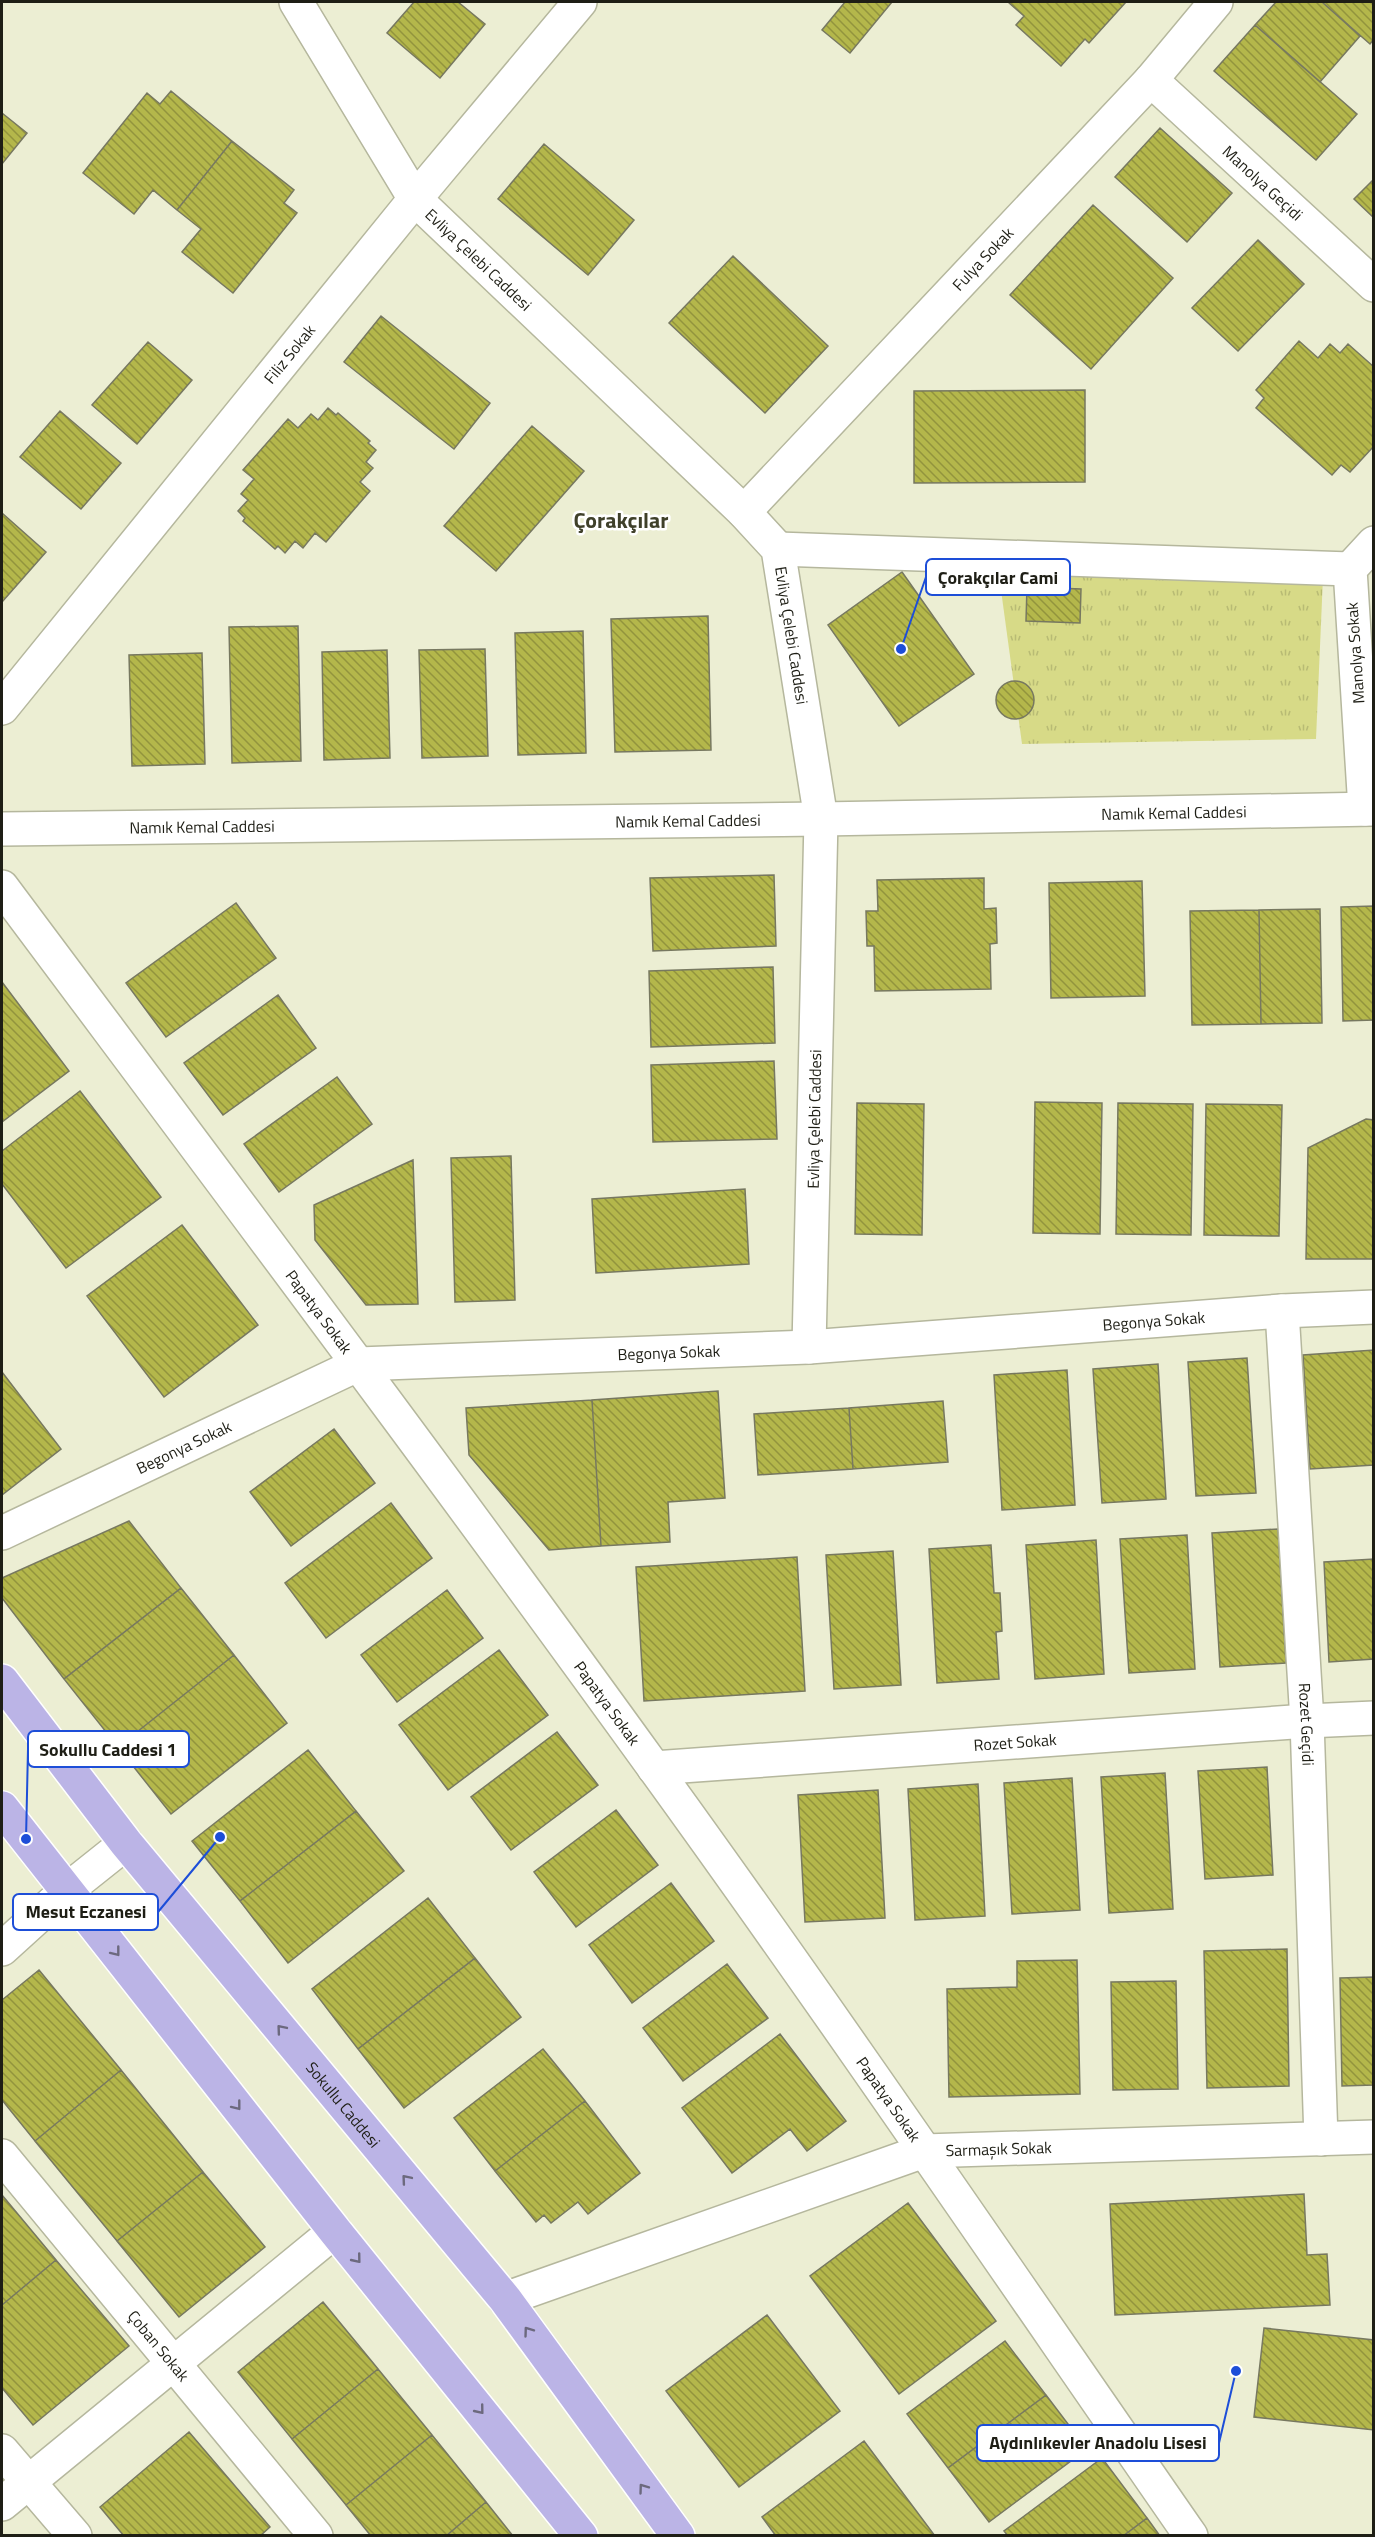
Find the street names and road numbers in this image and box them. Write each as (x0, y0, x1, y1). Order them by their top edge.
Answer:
street label: Manolya Geçidi (1217, 140, 1309, 226)
street label: Evliya Çelebi Caddesi (420, 203, 537, 316)
street label: Fulya Sokak (946, 221, 1019, 296)
street label: Filiz Sokak (258, 319, 321, 389)
street label: Evliya Çelebi Caddesi (769, 565, 815, 706)
street label: Manolya Sokak (1339, 601, 1371, 705)
street label: Namık Kemal Caddesi (1101, 799, 1247, 826)
street label: Namık Kemal Caddesi (615, 808, 761, 834)
street label: Namık Kemal Caddesi (129, 814, 275, 839)
street label: Evliya Çelebi Caddesi (801, 1049, 827, 1189)
street label: Papatya Sokak (280, 1265, 358, 1359)
street label: Begonya Sokak (1102, 1305, 1206, 1337)
street label: Begonya Sokak (617, 1338, 721, 1366)
street label: Begonya Sokak (132, 1414, 236, 1480)
street label: Papatya Sokak (568, 1656, 646, 1751)
street label: Rozet Geçidi (1293, 1682, 1320, 1766)
street label: Rozet Sokak (973, 1727, 1058, 1757)
street label: Papatya Sokak (851, 2052, 927, 2147)
street label: Sokullu Caddesi (300, 2056, 386, 2153)
street label: Sarmaşık Sokak (945, 2135, 1052, 2162)
street label: Çoban Sokak (122, 2305, 196, 2387)

